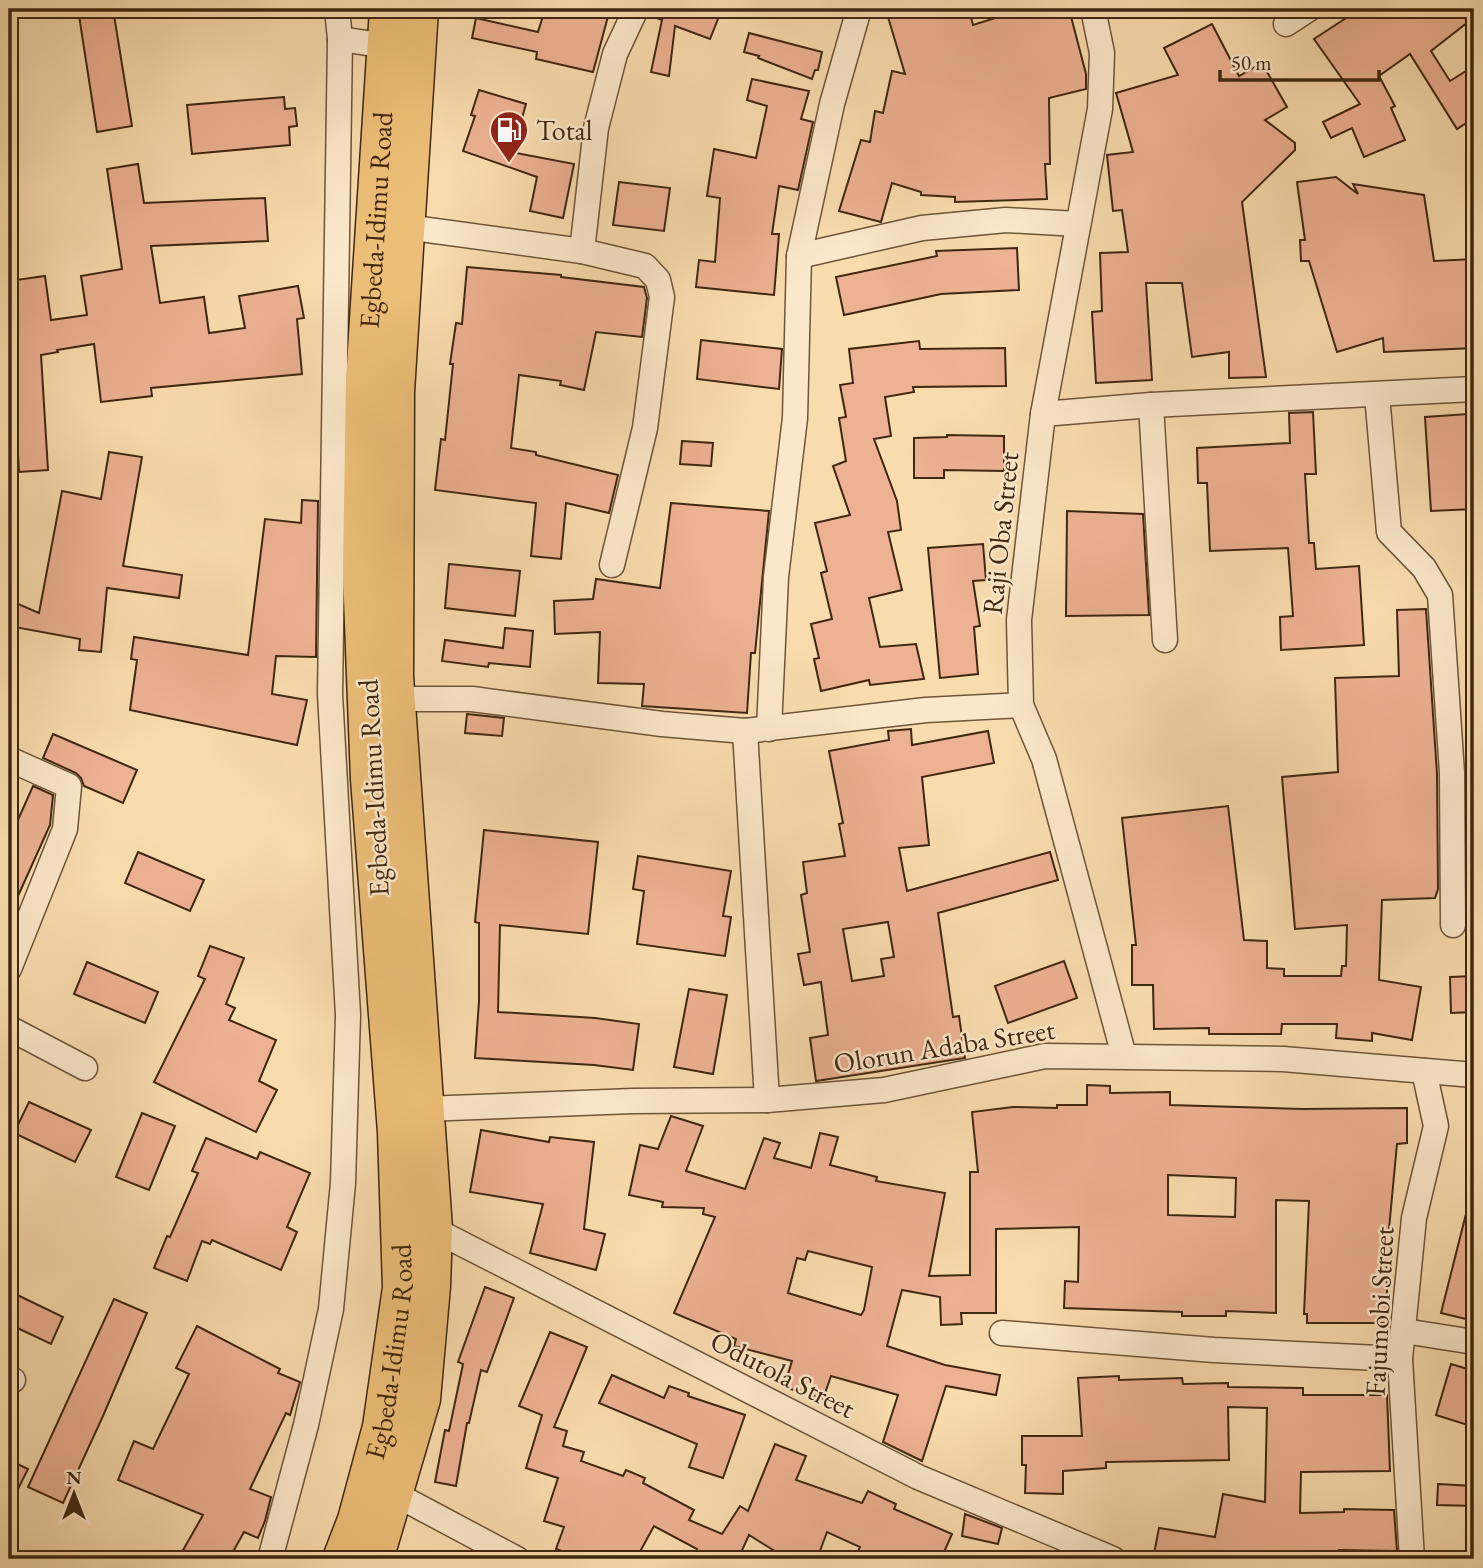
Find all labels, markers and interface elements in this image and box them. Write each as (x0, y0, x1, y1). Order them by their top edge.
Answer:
scale bar (1220, 38, 1380, 82)
text: 50 m (1231, 49, 1272, 76)
fuel station icon: Total (488, 109, 530, 164)
street label: Egbeda-Idimu Road (350, 110, 400, 330)
place label: Total (536, 112, 593, 148)
street label: Raji Oba Street (974, 450, 1026, 616)
street label: Egbeda-Idimu Road (349, 678, 397, 897)
street label: Olorun Adaba Street (831, 1011, 1057, 1081)
street label: Fajumobi Street (1357, 1225, 1401, 1397)
street label: Egbeda-Idimu Road (356, 1242, 421, 1463)
street label: Odutola Street (705, 1322, 862, 1426)
north arrow (38, 1460, 108, 1530)
text: N (66, 1465, 82, 1490)

